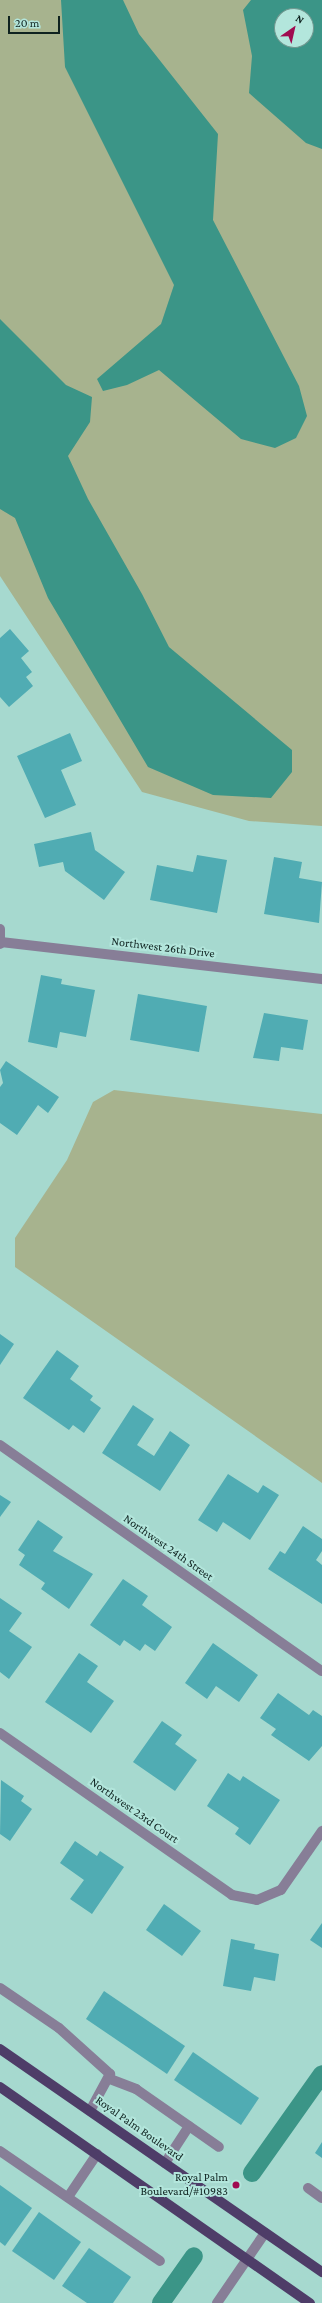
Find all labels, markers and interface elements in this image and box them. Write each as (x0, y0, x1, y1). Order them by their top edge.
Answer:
scale bar (10, 8, 62, 34)
north arrow (274, 8, 314, 48)
text: N (294, 12, 307, 26)
text: 20 m (15, 16, 39, 30)
street label: Northwest 26th Drive (111, 935, 215, 961)
street label: Northwest 24th Street (120, 1512, 216, 1584)
street label: Northwest 23rd Court (87, 1775, 181, 1847)
street label: Royal Palm Boulevard (92, 2093, 186, 2165)
place label: Royal Palm Boulevard/#10983 (140, 2171, 228, 2199)
marker: Royal Palm Boulevard/#10983 (231, 2180, 241, 2190)

